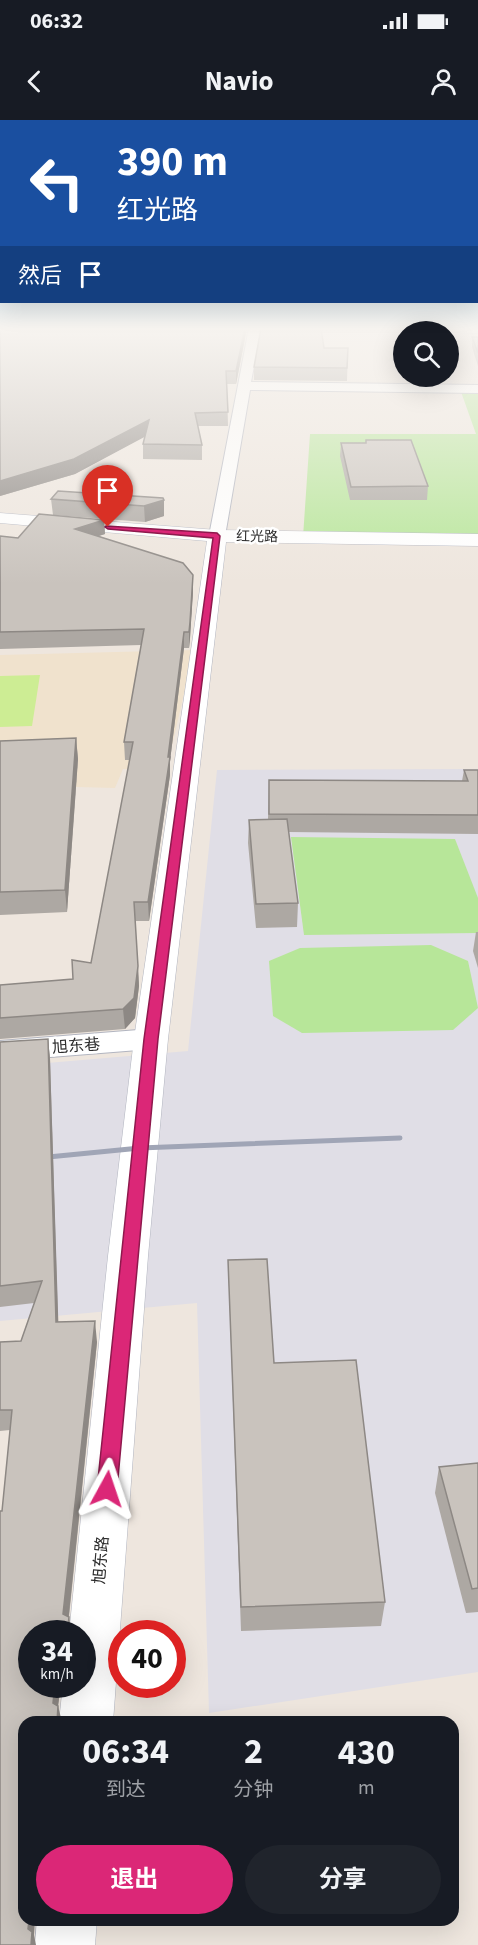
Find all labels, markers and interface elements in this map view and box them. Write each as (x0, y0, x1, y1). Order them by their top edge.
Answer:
text: 06:32 (30, 5, 83, 37)
text: Navio (205, 62, 273, 101)
icon: back (18, 65, 51, 98)
icon: person (427, 65, 460, 98)
text: 390 m (117, 132, 228, 192)
icon: left (18, 144, 96, 222)
text: 红光路 (117, 191, 198, 230)
icon: arrive (74, 258, 107, 291)
text: 然后 (18, 260, 62, 292)
map controls (393, 321, 459, 387)
button: search (393, 321, 459, 387)
pin (82, 465, 133, 527)
icon: arrive (91, 474, 124, 507)
street label: 红光路 (236, 527, 278, 547)
street label: 旭东巷 (51, 1033, 101, 1059)
position arrow (75, 1457, 139, 1521)
street label: 旭东路 (88, 1535, 114, 1585)
speed limit sign: 40 (108, 1620, 186, 1698)
text: 34 (41, 1630, 73, 1673)
text: km/h (40, 1664, 74, 1685)
text: 06:34 (82, 1726, 169, 1777)
text: 2 (244, 1726, 263, 1777)
text: 430 (338, 1727, 395, 1778)
text: m (358, 1774, 375, 1802)
text: 到达 (106, 1776, 146, 1804)
text: 分钟 (233, 1776, 273, 1804)
button: 退出 (36, 1845, 233, 1914)
button: 分享 (245, 1845, 441, 1914)

